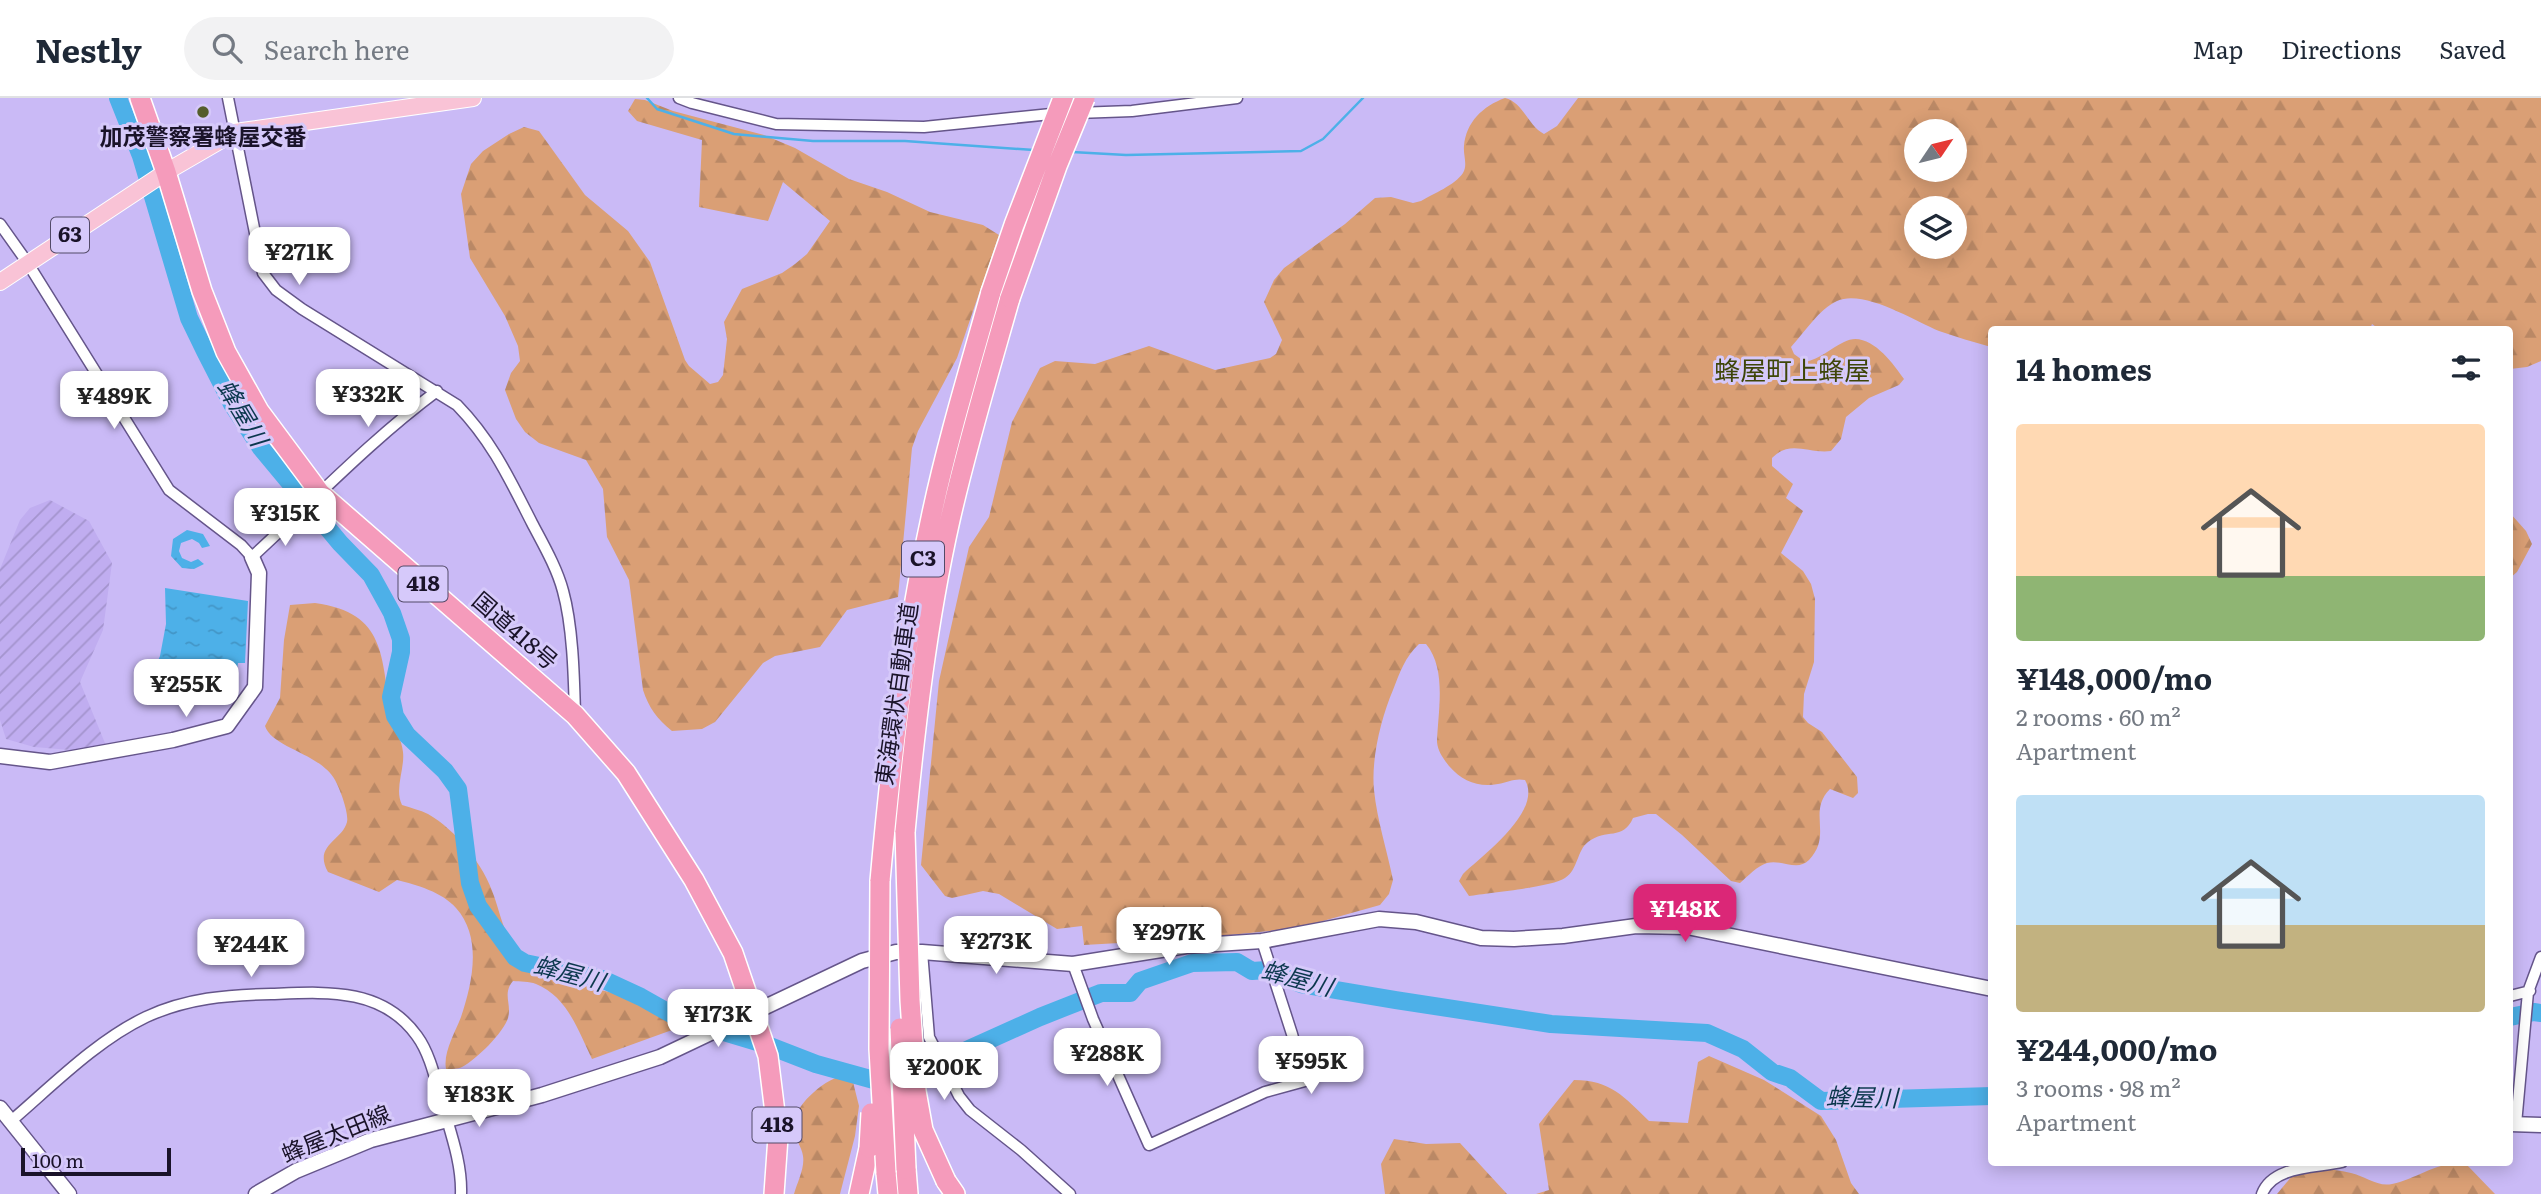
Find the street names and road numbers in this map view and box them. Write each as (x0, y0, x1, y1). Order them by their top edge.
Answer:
road number: 63 (51, 218, 89, 252)
road number: C3 (902, 542, 944, 576)
road number: 418 (398, 566, 448, 602)
street label: 国道418号 (466, 583, 567, 676)
street label: 東海環状自動車道 (865, 600, 925, 787)
street label: 蜂屋太田線 (276, 1095, 395, 1169)
road number: 418 (752, 1108, 802, 1142)

